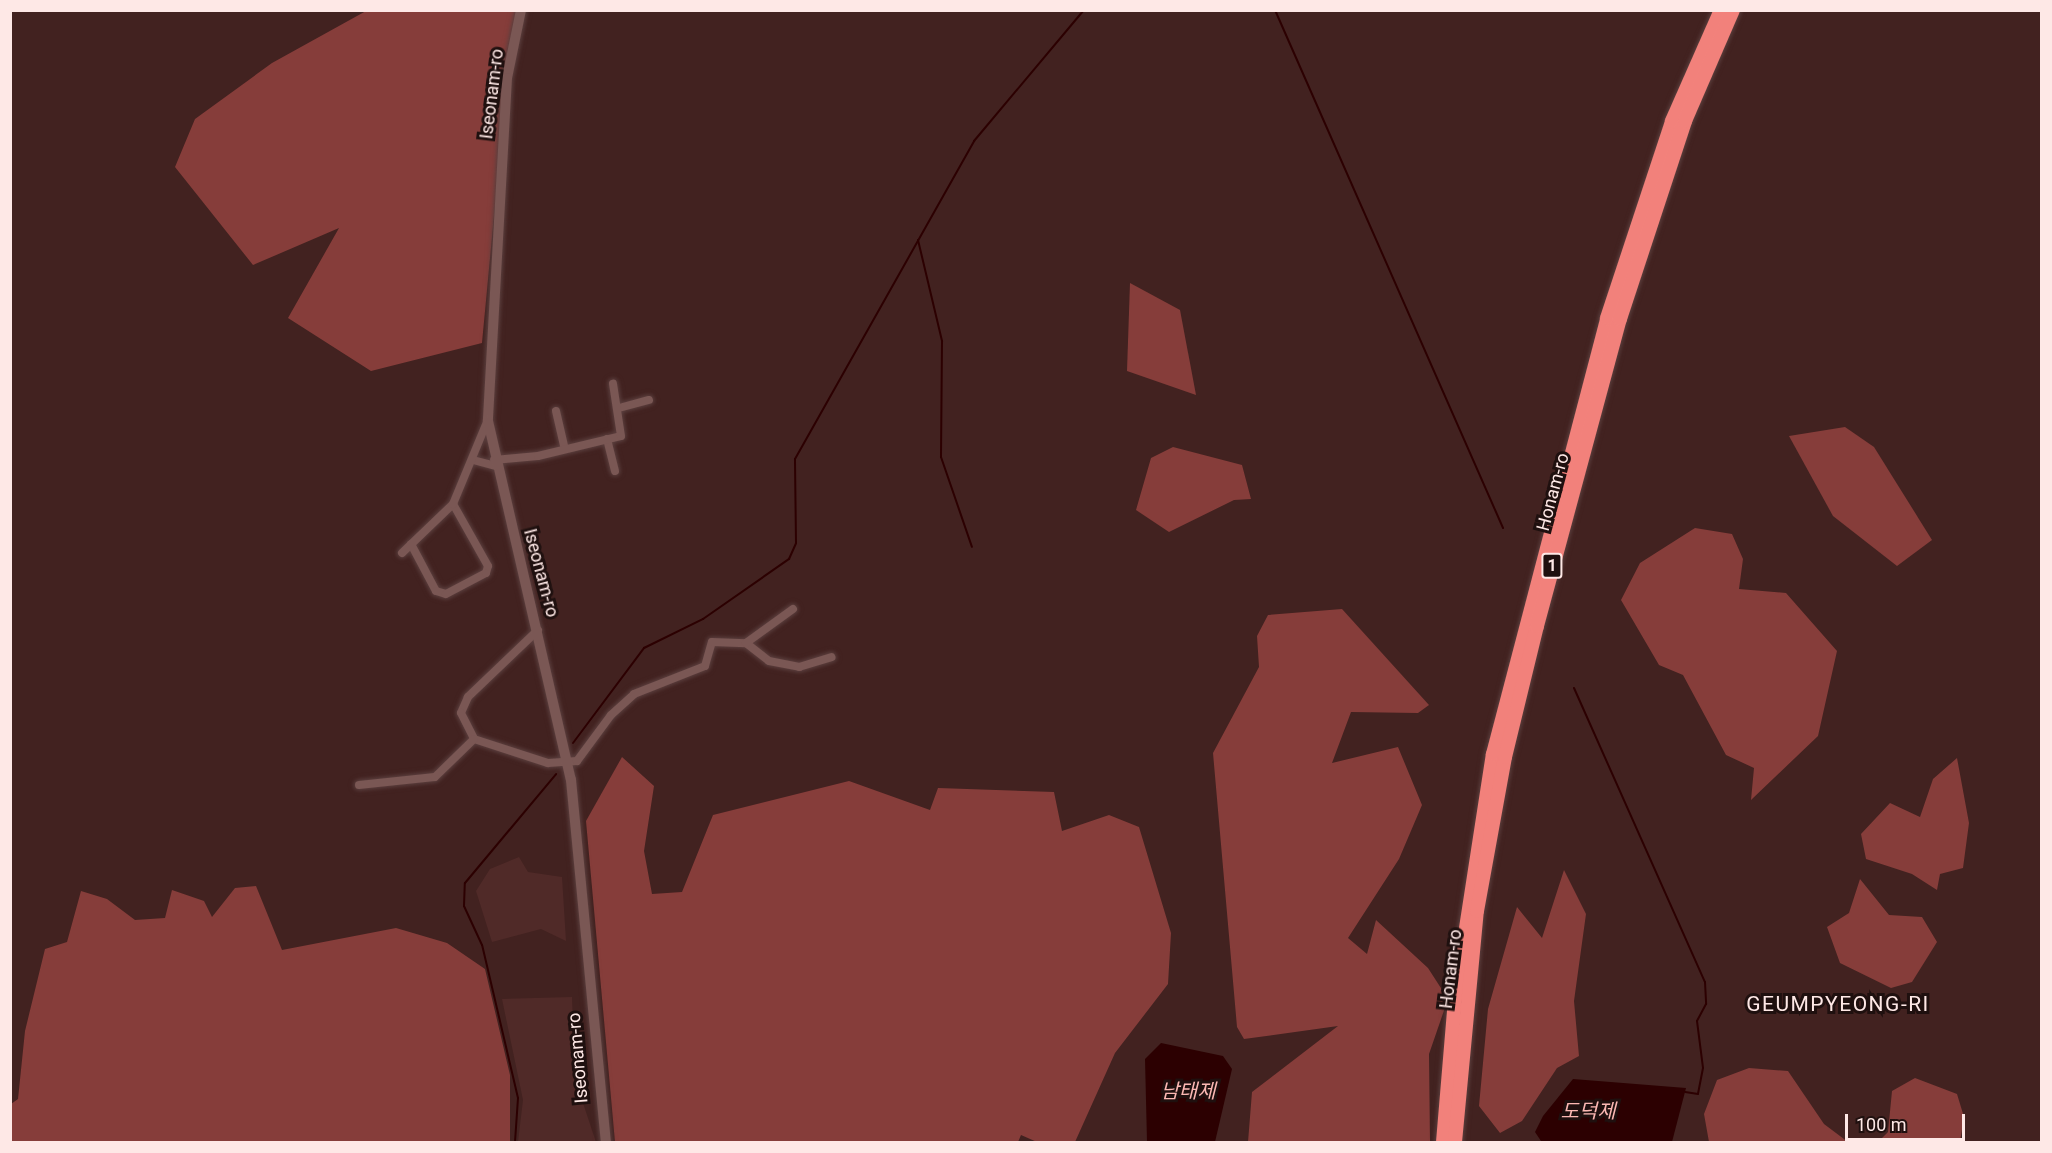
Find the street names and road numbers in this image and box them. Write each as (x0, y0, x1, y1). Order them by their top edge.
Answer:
street label: Iseonam-ro (476, 48, 508, 140)
street label: Honam-ro (1532, 451, 1574, 533)
street label: Iseonam-ro (519, 526, 563, 620)
road number: 1 (1540, 553, 1564, 579)
street label: Honam-ro (1435, 928, 1467, 1010)
street label: Iseonam-ro (563, 1012, 593, 1104)

